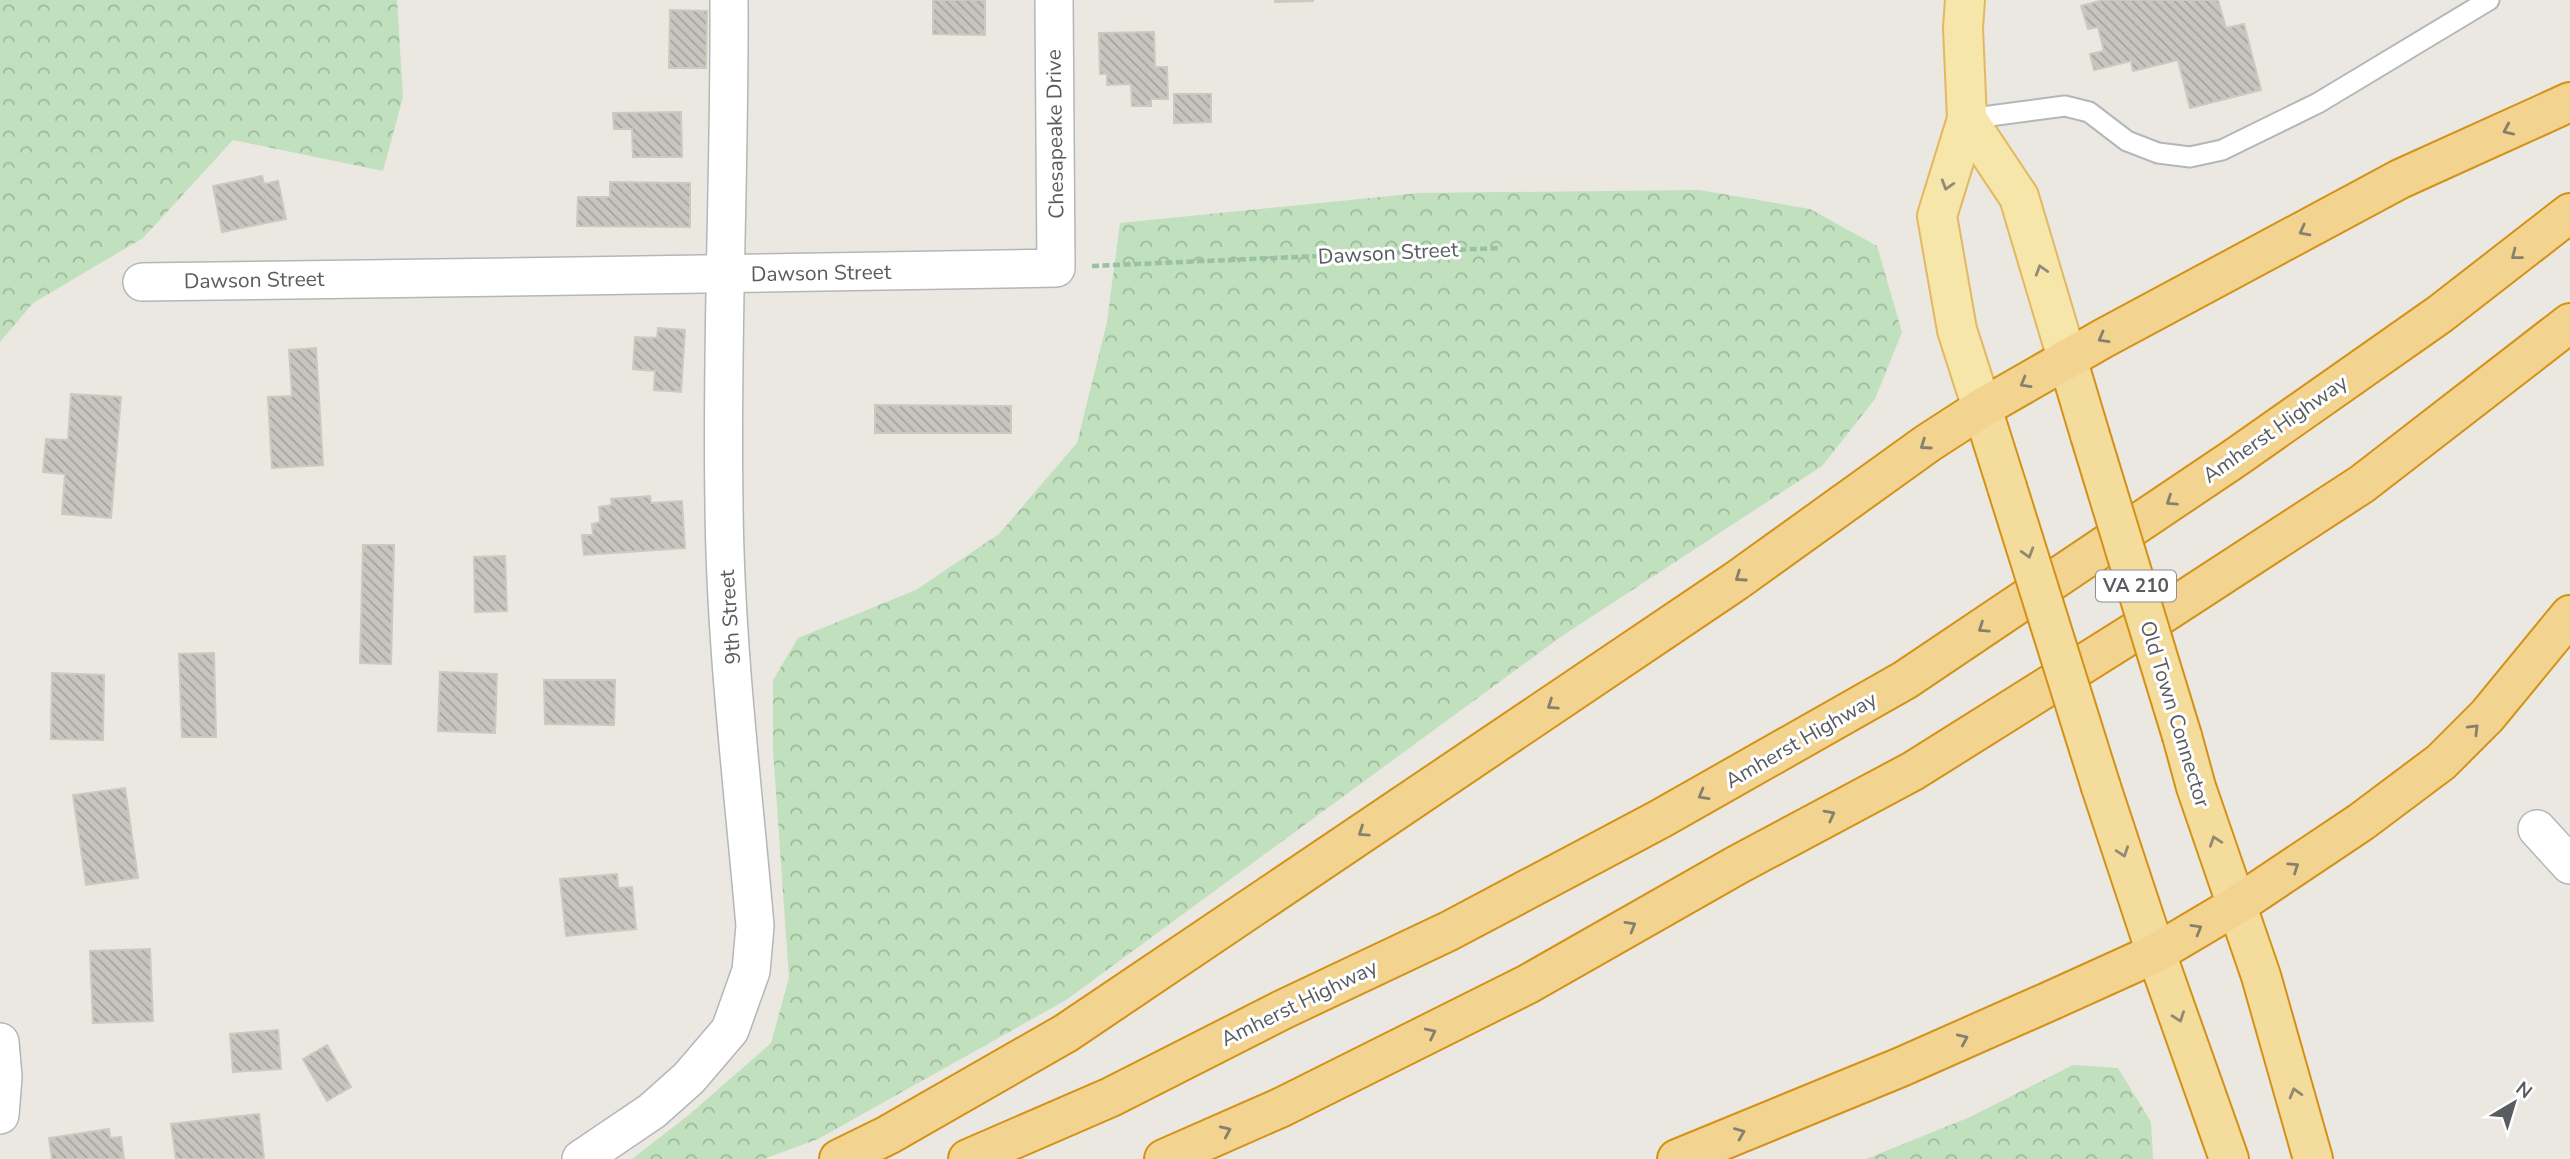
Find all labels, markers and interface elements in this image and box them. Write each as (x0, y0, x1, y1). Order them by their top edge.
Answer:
street label: Chesapeake Drive (1040, 49, 1070, 219)
one-way arrow (2503, 122, 2515, 136)
one-way arrow (1940, 178, 1955, 190)
one-way arrow (2299, 222, 2311, 236)
street label: Dawson Street (1317, 235, 1460, 271)
one-way arrow (2511, 247, 2524, 260)
street label: Dawson Street (751, 258, 892, 288)
one-way arrow (2034, 264, 2049, 276)
street label: Dawson Street (184, 265, 325, 295)
one-way arrow (2098, 330, 2111, 343)
street label: Amherst Highway (2197, 368, 2353, 489)
one-way arrow (2020, 375, 2032, 388)
one-way arrow (1920, 437, 1933, 449)
one-way arrow (2166, 493, 2179, 506)
one-way arrow (2019, 546, 2034, 558)
street label: 9th Street (713, 568, 747, 665)
one-way arrow (1735, 569, 1748, 581)
road number: VA 210 (2096, 570, 2176, 601)
street label: Old Town Connector (2133, 617, 2217, 811)
one-way arrow (1978, 620, 1991, 632)
street label: Amherst Highway (1720, 685, 1882, 795)
one-way arrow (1547, 697, 1560, 709)
one-way arrow (2466, 725, 2478, 737)
one-way arrow (1698, 787, 1711, 800)
one-way arrow (1823, 810, 1836, 823)
one-way arrow (1358, 824, 1371, 837)
one-way arrow (2209, 835, 2223, 847)
one-way arrow (2114, 846, 2129, 858)
one-way arrow (2286, 863, 2299, 875)
one-way arrow (1624, 921, 1637, 934)
one-way arrow (2189, 924, 2202, 937)
street label: Amherst Highway (1216, 953, 1382, 1053)
one-way arrow (2171, 1010, 2185, 1022)
one-way arrow (1424, 1027, 1436, 1041)
one-way arrow (1956, 1033, 1969, 1047)
north arrow (2479, 1068, 2549, 1138)
text: N (2510, 1076, 2537, 1105)
one-way arrow (2288, 1088, 2303, 1100)
one-way arrow (1219, 1125, 1231, 1139)
one-way arrow (1732, 1127, 1745, 1141)

